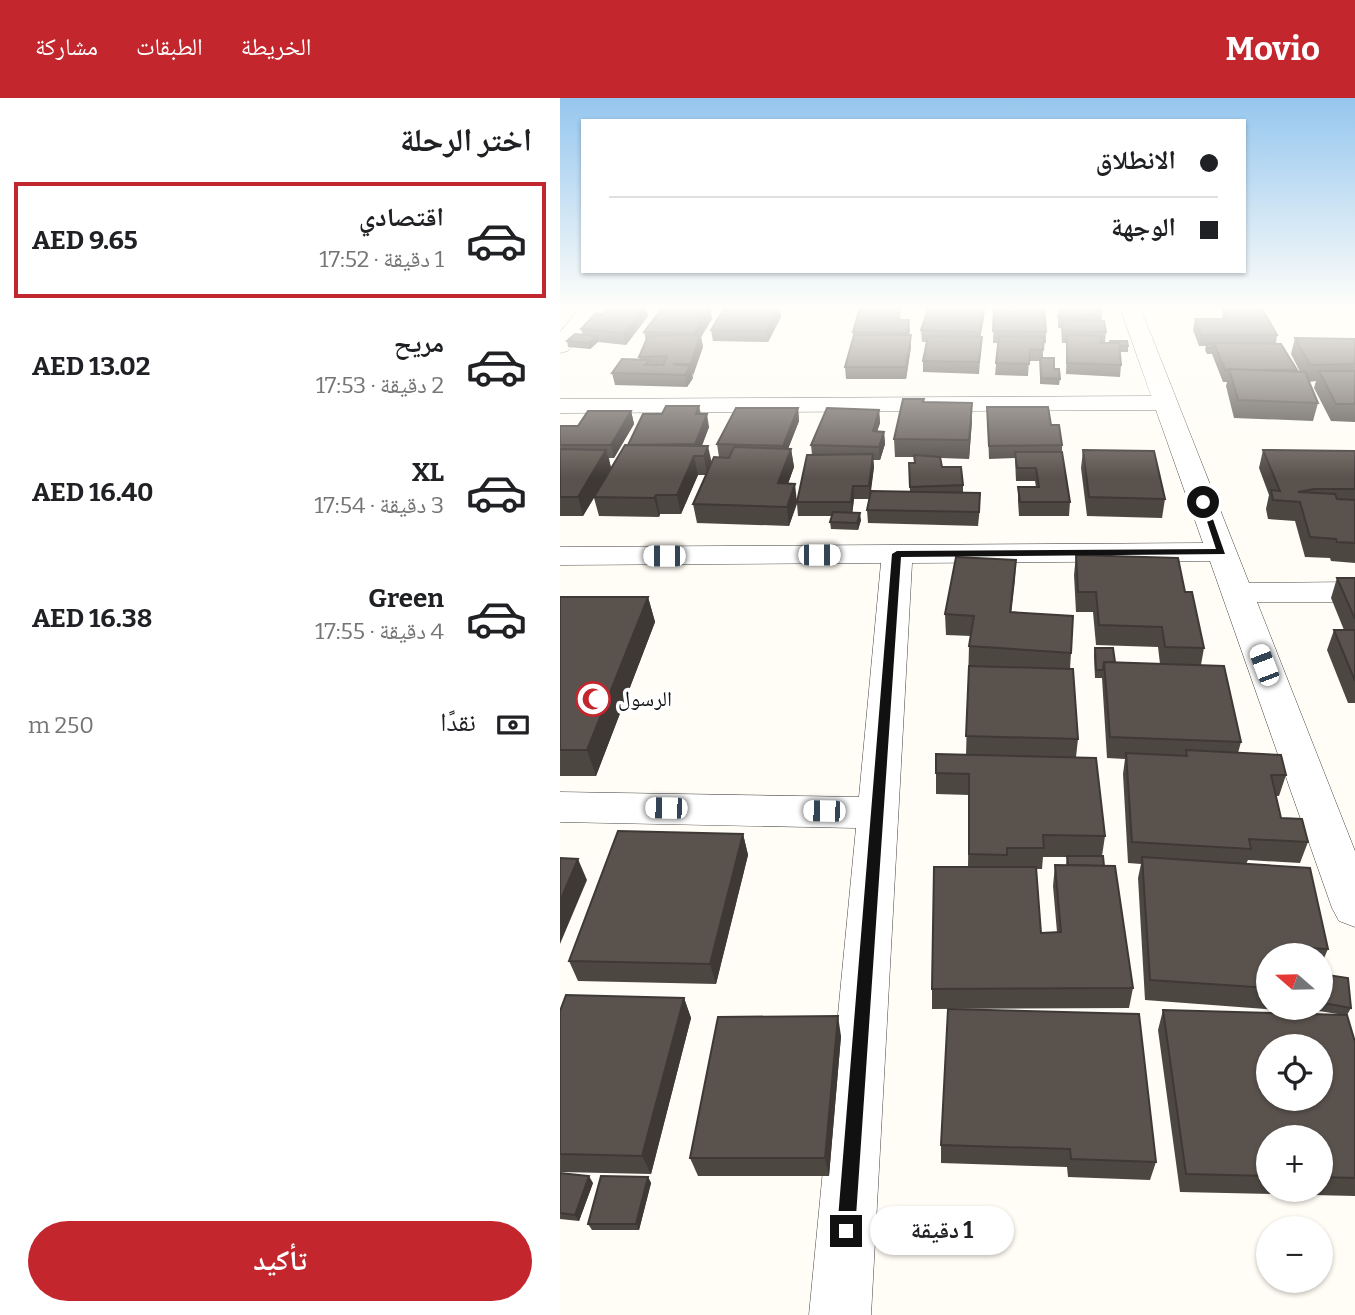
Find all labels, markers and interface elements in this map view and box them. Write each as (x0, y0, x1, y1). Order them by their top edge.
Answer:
text: Movio (1225, 29, 1320, 69)
text: مشاركة (35, 33, 98, 61)
text: الطبقات (136, 33, 203, 61)
text: الخريطة (241, 33, 311, 61)
text: اختر الرحلة (400, 121, 532, 159)
text: الانطلاق (1096, 145, 1176, 176)
text: اقتصادي (359, 202, 444, 233)
icon: car (465, 209, 528, 272)
text: الوجهة (1111, 212, 1176, 243)
text: AED 9.65 (32, 225, 138, 256)
text: 1 دقيقة · 17:52 (319, 245, 444, 273)
text: مريح (394, 328, 444, 359)
icon: car (465, 335, 528, 398)
text: AED 13.02 (32, 351, 150, 382)
text: 2 دقيقة · 17:53 (316, 371, 444, 399)
text: XL (412, 457, 444, 488)
icon: car (465, 461, 528, 524)
text: AED 16.40 (32, 477, 154, 508)
route start (1187, 486, 1219, 518)
text: 3 دقيقة · 17:54 (314, 491, 444, 519)
car (799, 545, 841, 566)
car (644, 546, 686, 567)
text: Green (368, 583, 444, 614)
icon: car (465, 587, 528, 650)
text: AED 16.38 (32, 603, 152, 634)
text: 4 دقيقة · 17:55 (315, 617, 444, 645)
car (1247, 642, 1282, 688)
mosque icon: الرسول (574, 680, 612, 718)
place label: الرسول (618, 686, 672, 712)
icon: cash (494, 706, 532, 744)
text: نقدًا (440, 707, 476, 738)
text: 250 m (28, 711, 94, 739)
car (645, 797, 688, 819)
car (803, 800, 846, 822)
north arrow (1256, 943, 1334, 1020)
map controls (1256, 943, 1333, 1293)
button: locate (1256, 1034, 1333, 1111)
button: + (1256, 1125, 1333, 1202)
callout: 1 دقيقة (870, 1206, 1014, 1256)
route end (830, 1215, 862, 1247)
text: 1 دقيقة (911, 1216, 973, 1244)
button: − (1256, 1216, 1333, 1293)
button: تأكيد (28, 1221, 532, 1301)

